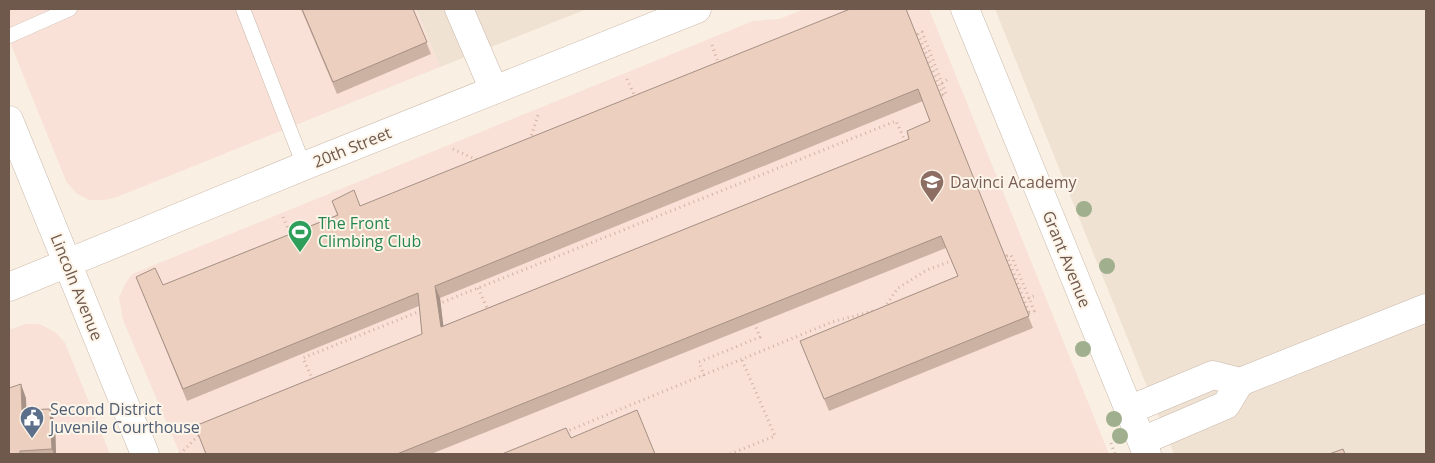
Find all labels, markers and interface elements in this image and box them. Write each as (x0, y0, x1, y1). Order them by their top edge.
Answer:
street label: 20th Street (310, 121, 395, 173)
school or university icon: Davinci Academy (919, 169, 945, 203)
place label: Davinci Academy (950, 171, 1077, 193)
street label: Grant Avenue (1038, 207, 1096, 311)
place label: The Front Climbing Club (318, 212, 421, 252)
sports icon: The Front Climbing Club (287, 219, 313, 253)
street label: Lincoln Avenue (46, 230, 108, 344)
place label: Second District Juvenile Courthouse (48, 398, 200, 438)
public building icon: Second District Juvenile Courthouse (19, 405, 45, 439)

